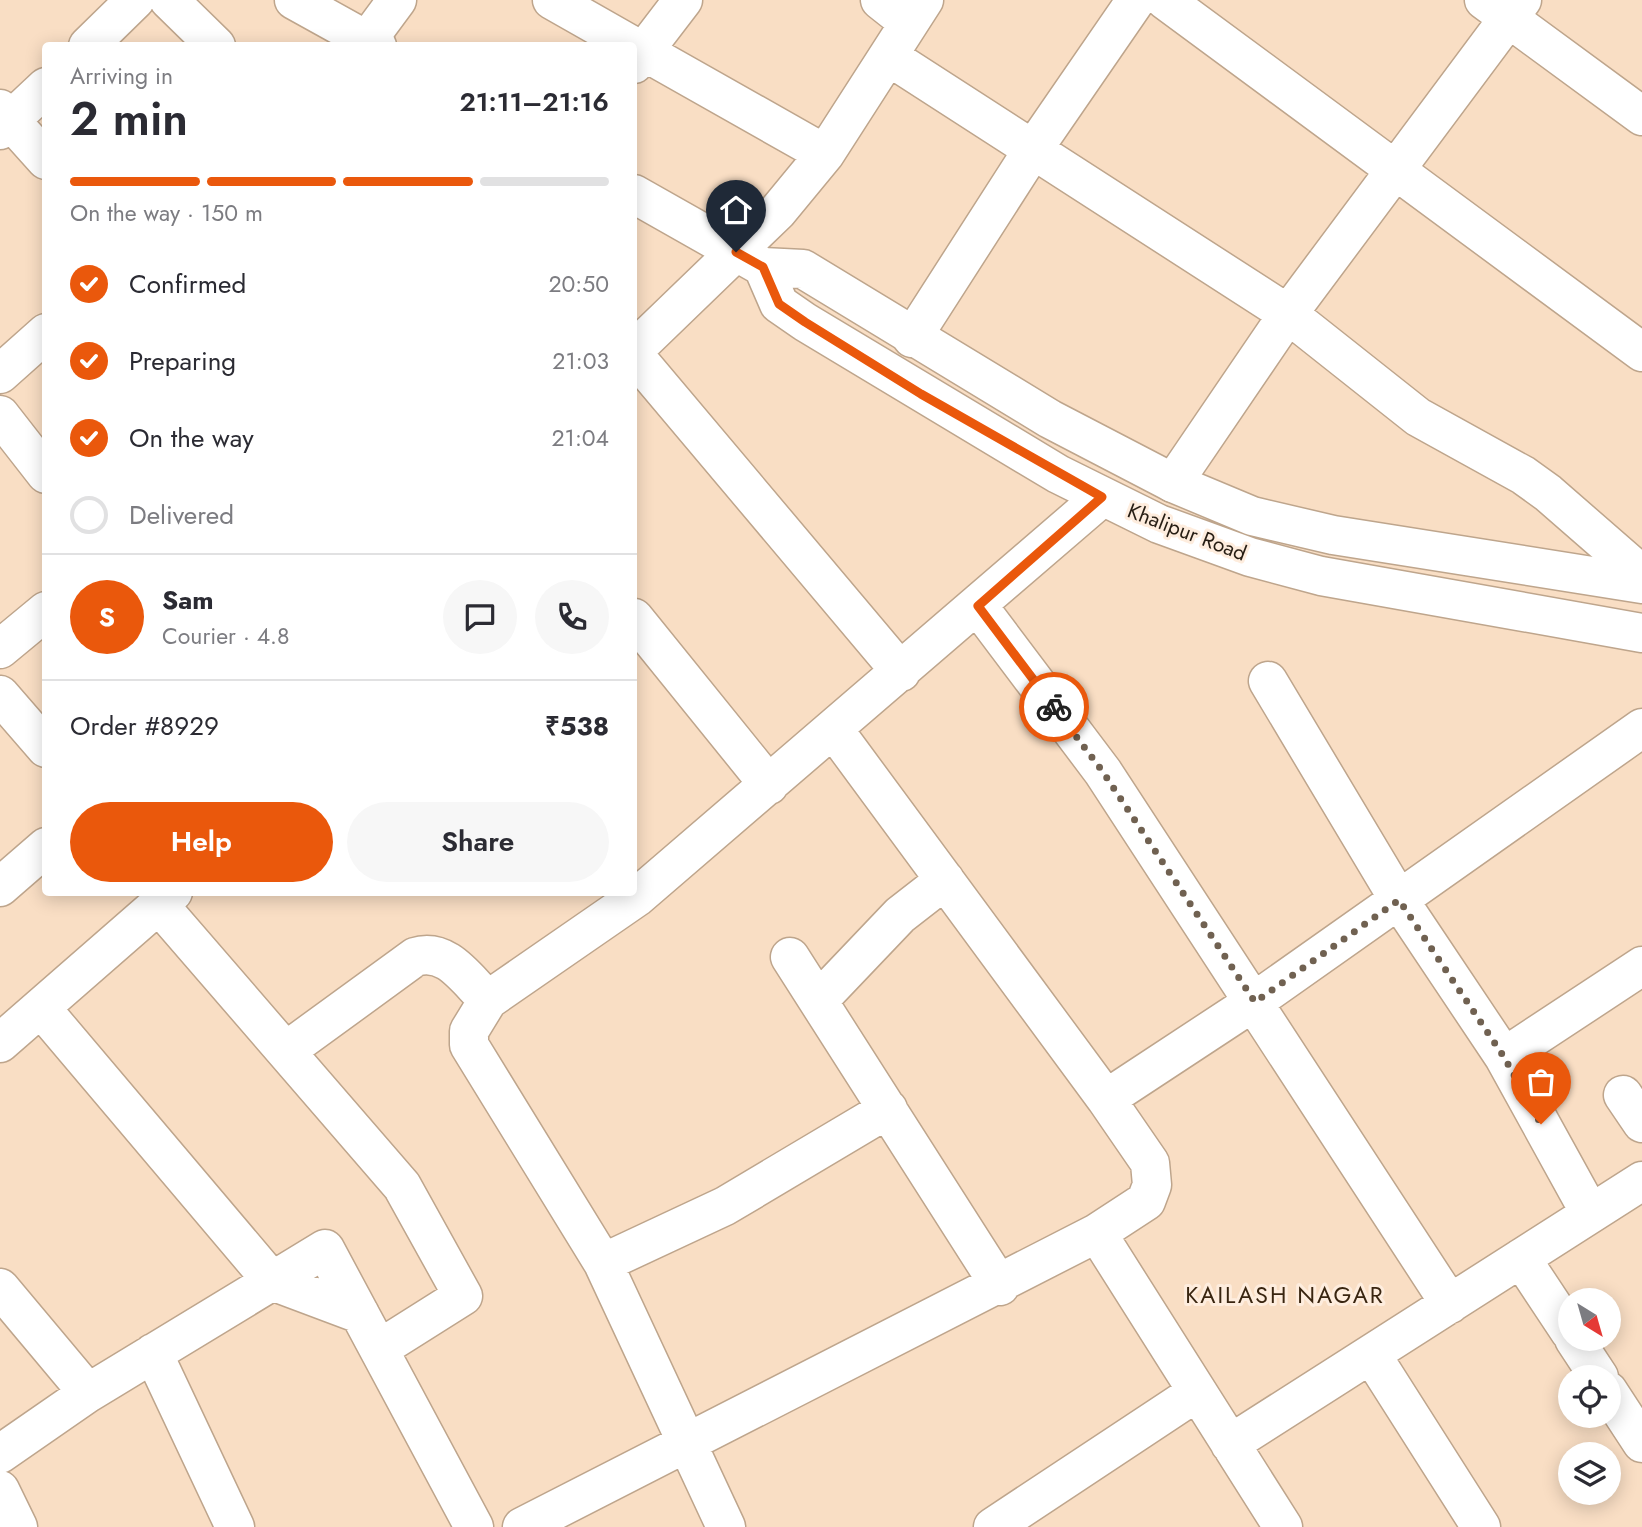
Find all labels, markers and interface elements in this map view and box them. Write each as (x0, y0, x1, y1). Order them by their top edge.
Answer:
text: Arriving in (70, 59, 173, 93)
text: 21:11–21:16 (459, 83, 609, 121)
text: 2 min (70, 86, 188, 152)
pin (706, 180, 766, 252)
icon: home (717, 191, 755, 229)
text: On the way · 150 m (70, 196, 263, 230)
icon: check (70, 265, 108, 303)
text: Confirmed (129, 265, 246, 303)
text: 20:50 (548, 267, 609, 301)
icon: check (70, 342, 108, 380)
text: Preparing (129, 342, 236, 380)
text: 21:03 (552, 344, 609, 378)
icon: check (70, 419, 108, 457)
text: On the way (129, 419, 254, 457)
text: 21:04 (551, 421, 609, 455)
text: Delivered (129, 496, 234, 534)
street label: Khalipur Road (1123, 496, 1251, 568)
button: chat (443, 580, 517, 654)
button: phone (535, 580, 609, 654)
text: Sam (162, 581, 214, 619)
text: S (99, 598, 115, 636)
text: Courier · 4.8 (162, 619, 290, 653)
courier (1019, 672, 1089, 742)
icon: bike (1035, 688, 1073, 726)
text: Order #8929 (70, 707, 219, 745)
text: ₹538 (545, 707, 609, 745)
button: Help (70, 802, 333, 882)
button: Share (347, 802, 609, 882)
pin (1511, 1052, 1571, 1124)
icon: bag (1522, 1063, 1560, 1101)
district label: KAILASH NAGAR (1185, 1278, 1385, 1312)
north arrow (1558, 1288, 1620, 1351)
map controls (1558, 1288, 1621, 1505)
button: locate (1558, 1365, 1621, 1428)
button: layers (1558, 1442, 1621, 1505)

